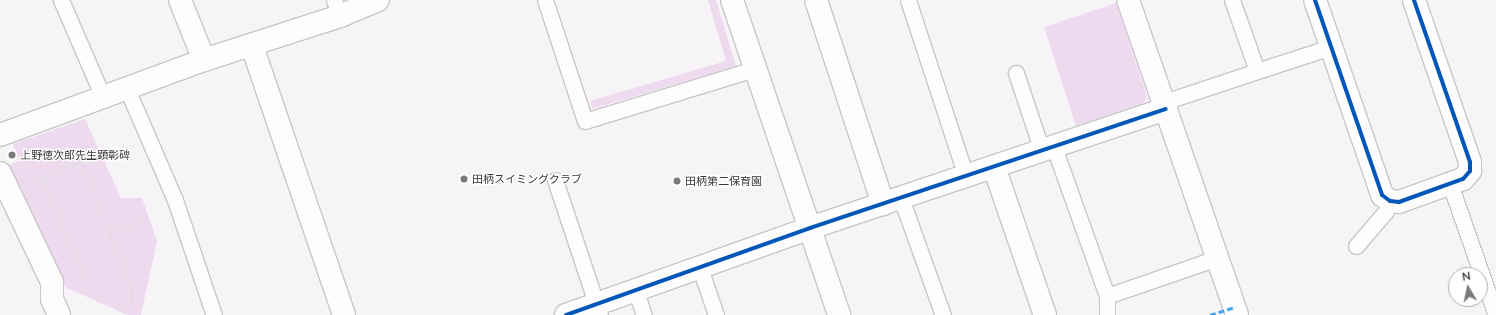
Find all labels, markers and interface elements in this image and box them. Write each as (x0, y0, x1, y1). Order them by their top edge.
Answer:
place label: 上野徳次郎先生顕彰碑 (20, 148, 130, 162)
marker: 上野徳次郎先生顕彰碑 (7, 150, 17, 160)
place label: 田柄スイミングクラブ (472, 172, 582, 186)
marker: 田柄スイミングクラブ (459, 174, 469, 184)
place label: 田柄第二保育園 (685, 174, 762, 188)
marker: 田柄第二保育園 (672, 176, 682, 186)
north arrow (1448, 267, 1488, 307)
text: N (1461, 269, 1471, 283)

